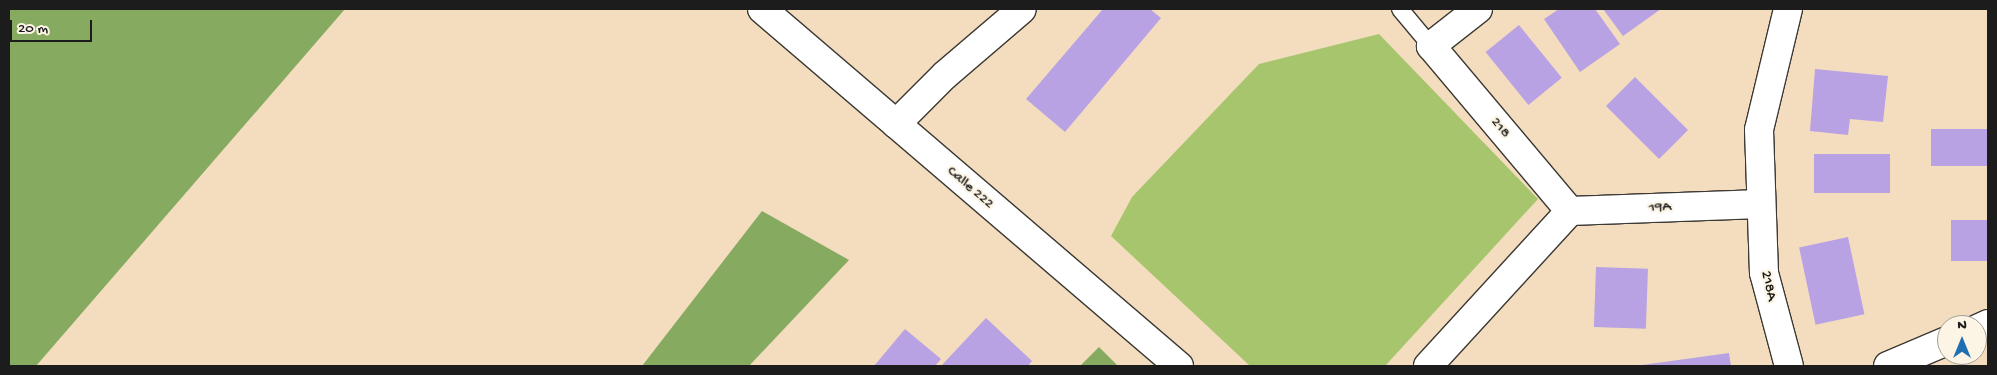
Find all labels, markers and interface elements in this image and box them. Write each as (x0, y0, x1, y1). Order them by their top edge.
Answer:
scale bar (12, 10, 95, 42)
text: 20 m (18, 20, 48, 38)
street label: 218 (1486, 114, 1514, 142)
street label: Calle 222 (943, 163, 997, 213)
street label: 19A (1648, 199, 1672, 217)
street label: 218A (1756, 269, 1780, 303)
north arrow (1937, 315, 1987, 365)
text: N (1957, 317, 1967, 334)

